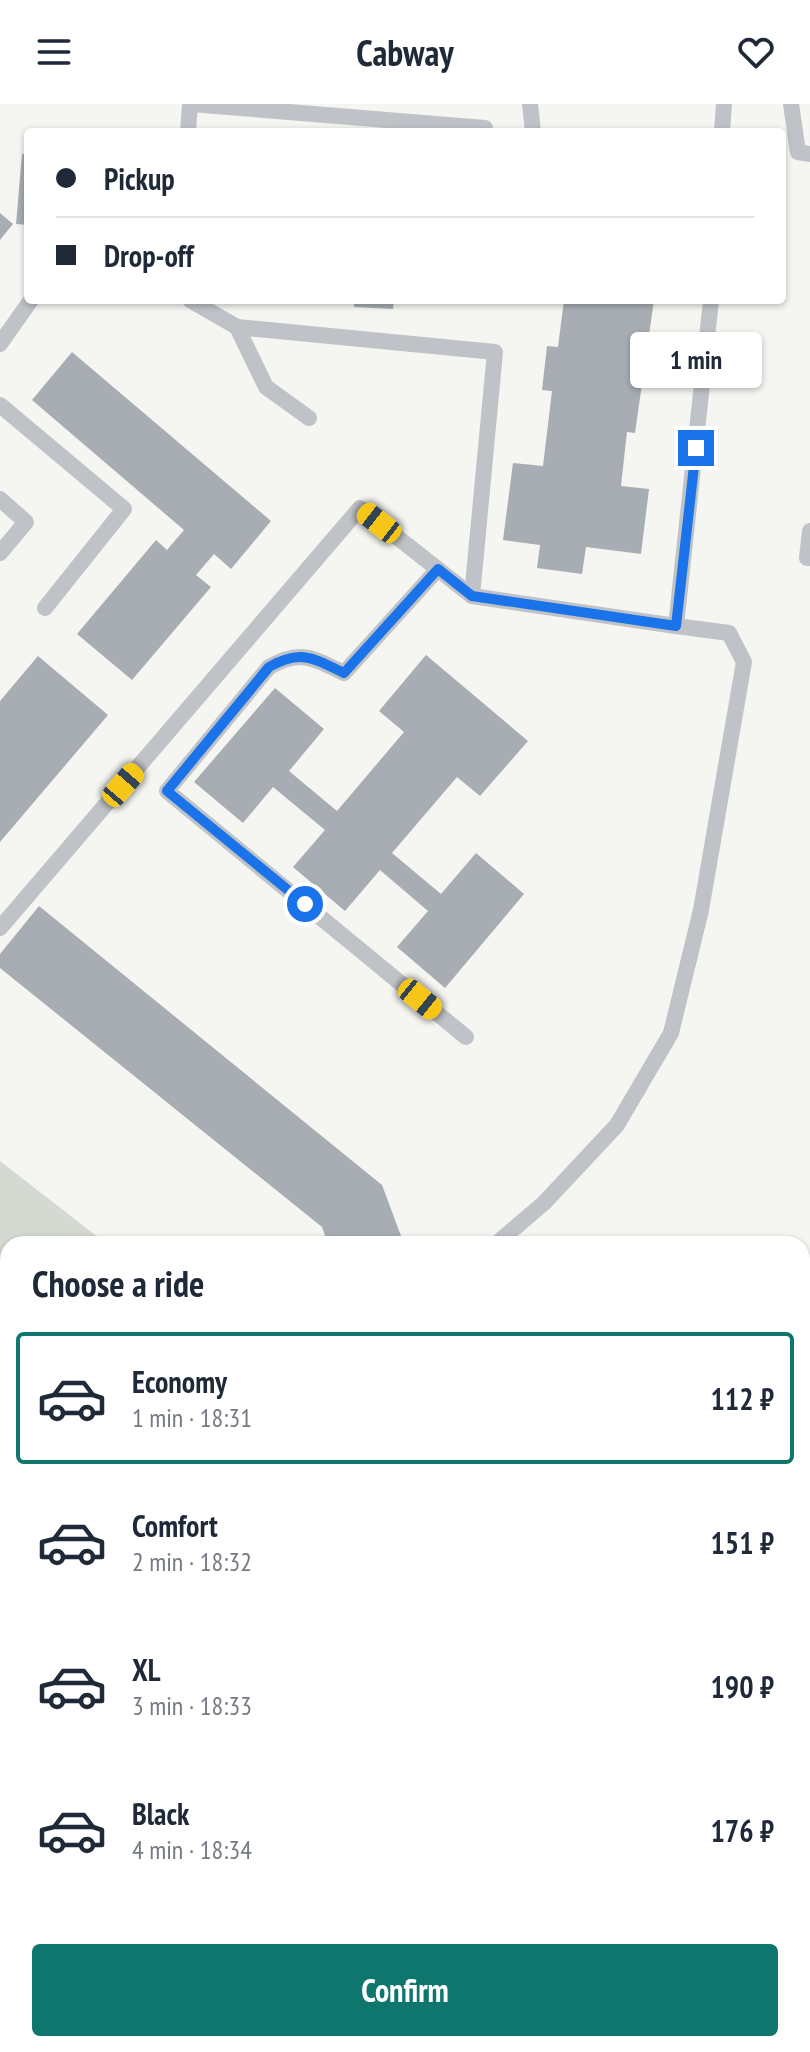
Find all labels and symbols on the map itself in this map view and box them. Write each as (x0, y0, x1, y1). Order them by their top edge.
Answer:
callout: 1 min (630, 332, 762, 388)
route end (678, 430, 714, 466)
car (353, 499, 405, 547)
car (98, 759, 148, 811)
route start (287, 886, 323, 922)
car (394, 975, 446, 1023)

